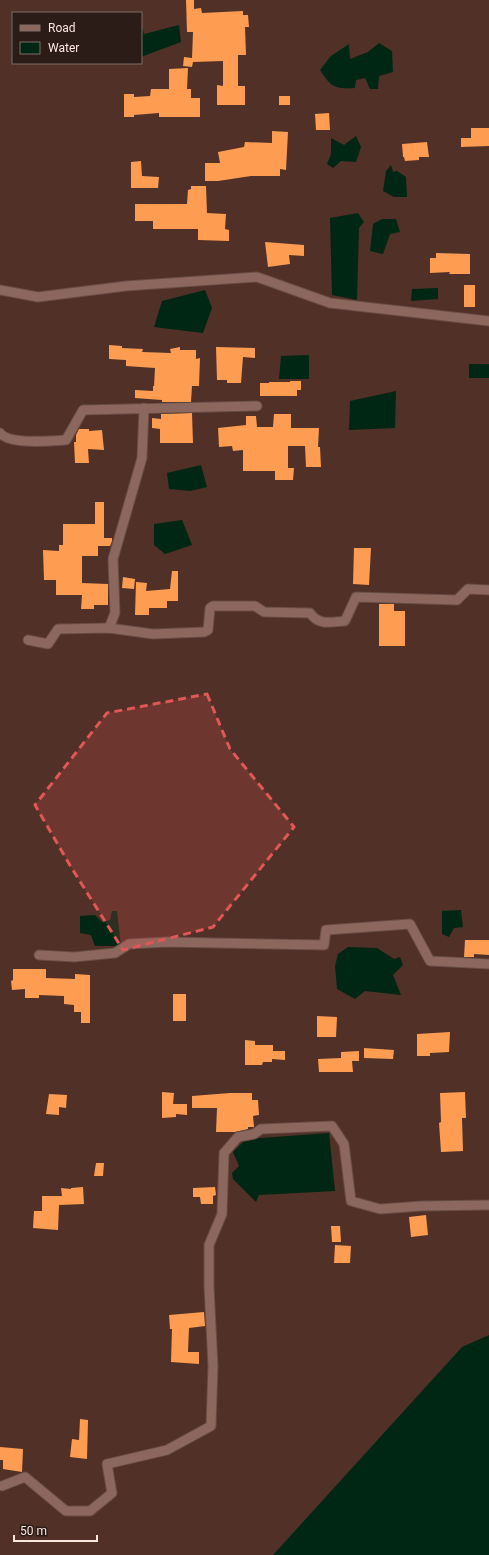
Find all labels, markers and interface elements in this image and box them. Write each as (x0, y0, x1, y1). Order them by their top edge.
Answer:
legend (12, 12, 142, 64)
text: Road (48, 21, 76, 35)
text: Water (48, 41, 79, 55)
scale bar (14, 1517, 97, 1543)
text: 50 m (20, 1524, 47, 1538)

